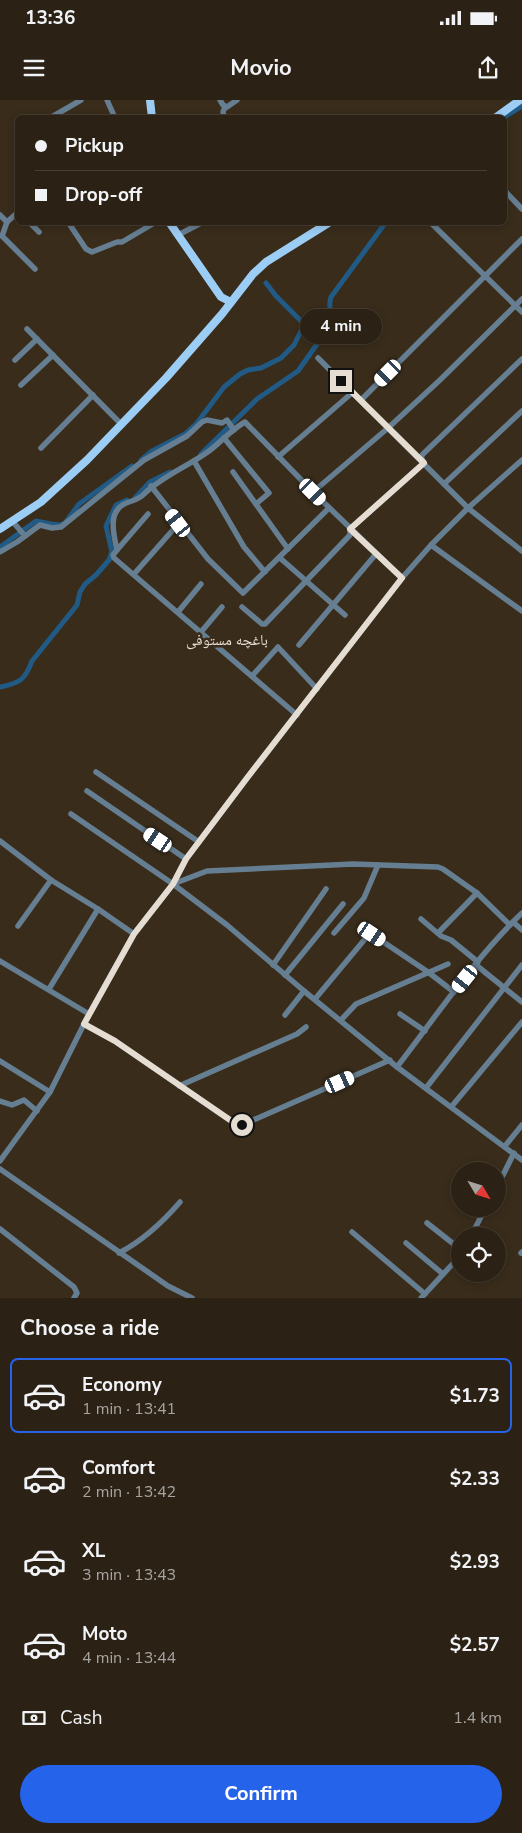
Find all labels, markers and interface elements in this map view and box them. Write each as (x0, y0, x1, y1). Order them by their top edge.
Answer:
text: 13:36 (25, 5, 75, 31)
text: Movio (230, 53, 292, 83)
icon: menu (20, 54, 48, 82)
icon: share (474, 54, 502, 82)
text: Pickup (65, 133, 124, 159)
text: Drop-off (65, 182, 142, 208)
callout: 4 min (300, 308, 382, 344)
text: 4 min (320, 315, 362, 337)
car (372, 357, 403, 389)
route end (330, 370, 352, 392)
car (297, 476, 328, 508)
car (162, 507, 193, 539)
district label: باغچه مستوفی (186, 630, 268, 650)
car (141, 825, 174, 855)
car (355, 919, 388, 949)
car (449, 963, 480, 995)
car (323, 1069, 356, 1095)
route start (231, 1114, 253, 1136)
north arrow (451, 1162, 506, 1218)
map controls (451, 1162, 506, 1282)
button: locate (451, 1227, 506, 1282)
text: Choose a ride (20, 1313, 159, 1343)
text: Economy (82, 1372, 162, 1398)
icon: car (22, 1373, 67, 1418)
text: $1.73 (450, 1383, 500, 1409)
text: 1 min · 13:41 (82, 1398, 176, 1420)
text: Comfort (82, 1455, 155, 1481)
icon: car (22, 1456, 67, 1501)
text: $2.33 (450, 1466, 500, 1492)
text: 2 min · 13:42 (82, 1481, 176, 1503)
text: XL (82, 1538, 105, 1564)
icon: car (22, 1539, 67, 1584)
text: $2.93 (450, 1549, 500, 1575)
text: 3 min · 13:43 (82, 1564, 176, 1586)
text: Moto (82, 1621, 128, 1647)
icon: car (22, 1622, 67, 1667)
text: $2.57 (450, 1632, 500, 1658)
text: 4 min · 13:44 (82, 1647, 176, 1669)
icon: cash (20, 1704, 48, 1732)
text: Cash (60, 1705, 102, 1731)
text: 1.4 km (453, 1707, 502, 1729)
button: Confirm (20, 1765, 502, 1823)

